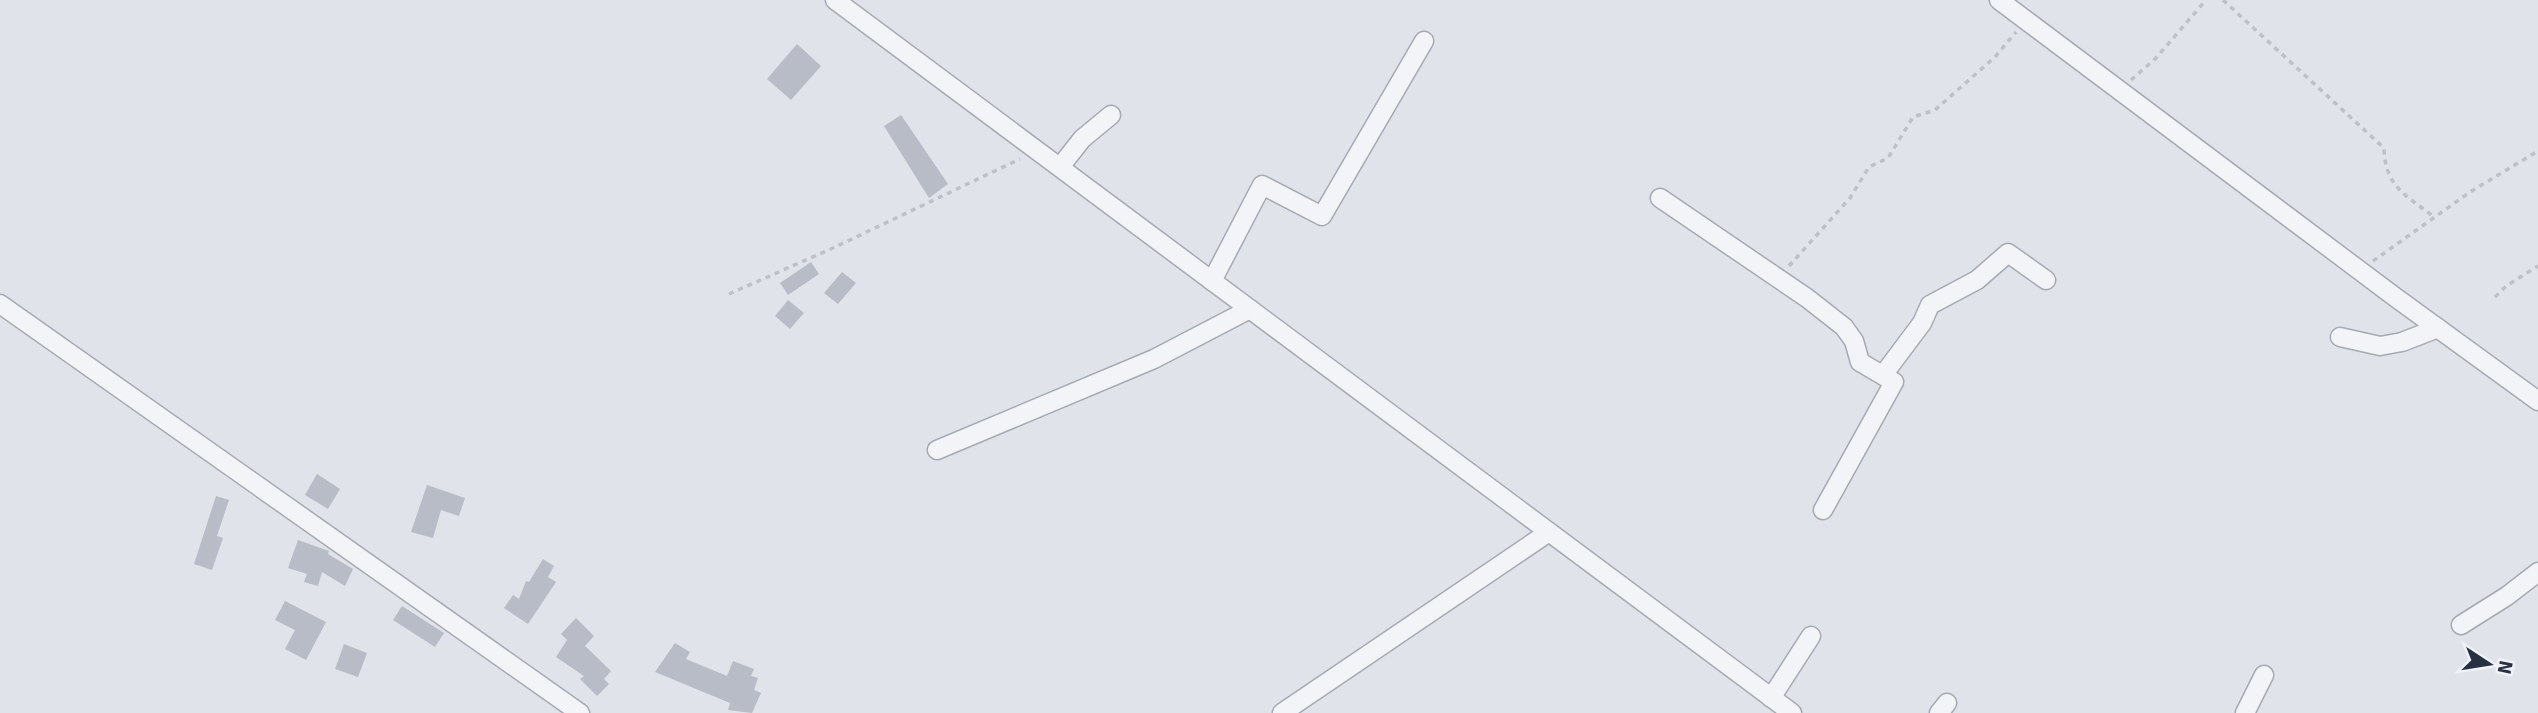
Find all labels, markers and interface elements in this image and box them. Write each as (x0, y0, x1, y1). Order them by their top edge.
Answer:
north arrow (2454, 629, 2524, 699)
text: N (2492, 658, 2518, 676)

